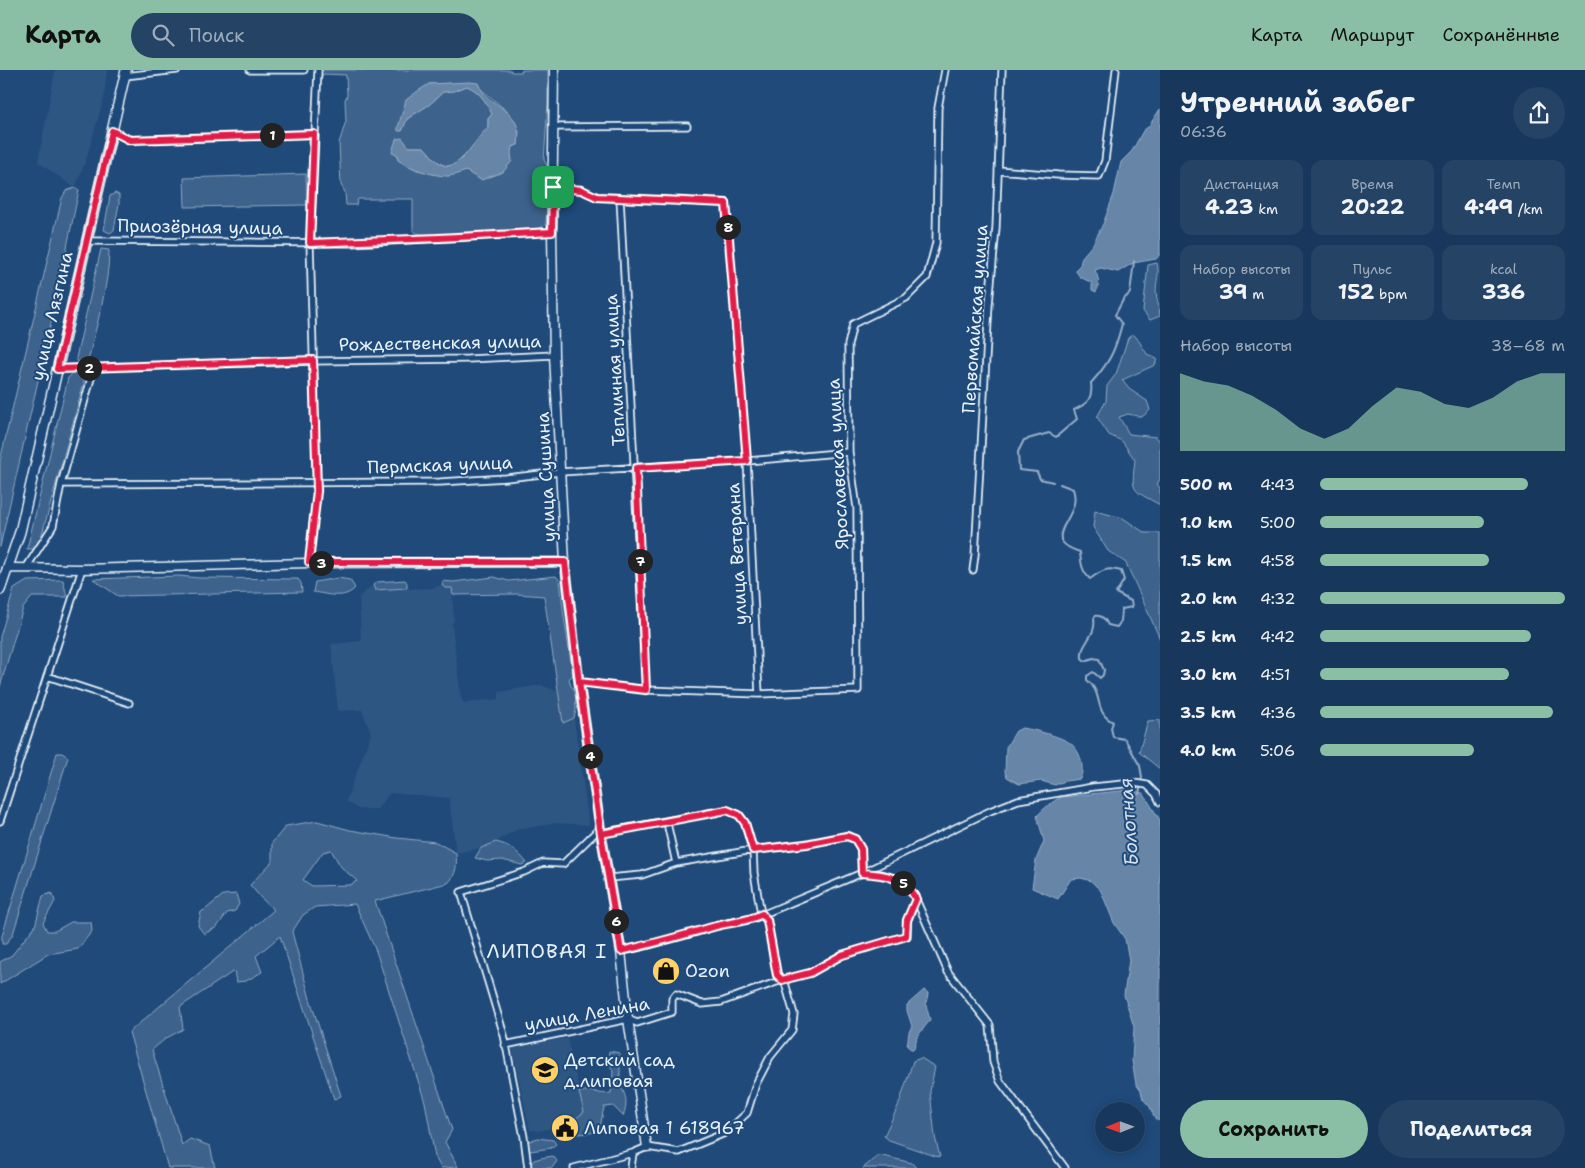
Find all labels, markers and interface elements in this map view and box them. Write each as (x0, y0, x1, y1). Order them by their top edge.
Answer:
search box (131, 13, 481, 58)
text: Карта (25, 19, 101, 51)
icon: search (149, 21, 177, 49)
text: Поиск (189, 23, 244, 48)
text: Карта (1251, 23, 1302, 47)
text: Маршрут (1330, 23, 1414, 47)
text: Сохранённые (1442, 23, 1560, 47)
text: Утренний забег (1180, 83, 1415, 121)
button: share (1513, 87, 1565, 139)
text: 06:36 (1180, 121, 1227, 142)
pin: 1 (260, 122, 284, 148)
text: 1 (269, 126, 276, 144)
pin (532, 166, 574, 208)
icon: arrive (539, 173, 567, 201)
text: Дистанция (1204, 175, 1279, 193)
text: Время (1351, 175, 1394, 193)
text: Темп (1487, 175, 1520, 193)
text: 4.23 (1205, 193, 1253, 221)
text: 20:22 (1340, 193, 1405, 221)
text: 4:49 (1464, 193, 1513, 221)
text: km (1253, 200, 1278, 218)
text: /km (1513, 200, 1543, 218)
street label: Приозёрная улица (117, 214, 283, 240)
pin: 8 (716, 214, 740, 240)
text: 8 (724, 218, 733, 236)
street label: Первомайская улица (956, 224, 994, 414)
street label: улица Лязгина (25, 249, 79, 383)
text: Набор высоты (1192, 260, 1291, 278)
text: Пульс (1353, 260, 1392, 278)
text: kcal (1490, 260, 1517, 278)
text: 39 (1219, 278, 1247, 306)
text: 152 (1338, 278, 1374, 306)
text: 336 (1482, 278, 1525, 306)
text: m (1247, 285, 1264, 303)
text: bpm (1374, 285, 1407, 303)
street label: Тепличная улица (599, 293, 631, 447)
street label: Рождественская улица (338, 329, 542, 357)
text: Набор высоты (1180, 335, 1292, 356)
text: 38–68 m (1491, 335, 1565, 356)
pin: 2 (76, 356, 102, 380)
text: 2 (85, 359, 94, 377)
street label: Ярославская улица (822, 378, 854, 550)
street label: улица Сушина (531, 411, 561, 543)
street label: Пермская улица (367, 450, 513, 480)
text: 500 m (1180, 474, 1232, 495)
text: 4:43 (1260, 474, 1295, 495)
street label: улица Ветерана (721, 482, 753, 626)
text: 1.0 km (1180, 512, 1232, 533)
text: 5:00 (1260, 512, 1295, 533)
pin: 7 (628, 548, 652, 574)
pin: 3 (308, 550, 334, 576)
text: 1.5 km (1180, 550, 1232, 571)
text: 4:58 (1260, 550, 1295, 571)
text: 7 (636, 552, 645, 570)
text: 3 (317, 554, 326, 572)
text: 2.0 km (1180, 588, 1237, 609)
text: 4:32 (1260, 588, 1295, 609)
text: 2.5 km (1180, 626, 1236, 647)
text: 4:42 (1260, 626, 1295, 647)
text: 3.0 km (1180, 664, 1236, 685)
text: 4:51 (1260, 664, 1290, 685)
text: 3.5 km (1180, 702, 1236, 723)
text: 4:36 (1260, 702, 1296, 723)
text: 4.0 km (1180, 740, 1236, 761)
text: 5:06 (1260, 740, 1295, 761)
pin: 4 (578, 744, 602, 768)
text: 4 (586, 747, 595, 765)
water label: Болотная (1113, 777, 1144, 867)
pin: 5 (890, 870, 916, 896)
text: 5 (899, 874, 908, 892)
pin: 6 (604, 908, 628, 934)
text: 6 (612, 912, 621, 930)
district label: ЛИПОВАЯ I (487, 938, 607, 964)
shop icon: Ozon (651, 956, 681, 986)
place label: Ozon (685, 959, 730, 983)
street label: улица Ленина (523, 991, 651, 1037)
place label: Детский сад д.липовая (564, 1048, 676, 1093)
school or university icon: Детский сад д.липовая (530, 1055, 560, 1085)
button: Сохранить (1180, 1100, 1368, 1158)
button: Поделиться (1378, 1100, 1565, 1158)
north arrow (1095, 1102, 1145, 1152)
map controls (1095, 1102, 1145, 1152)
public building icon: Липовая 1 618967 (550, 1113, 580, 1143)
place label: Липовая 1 618967 (584, 1116, 745, 1140)

